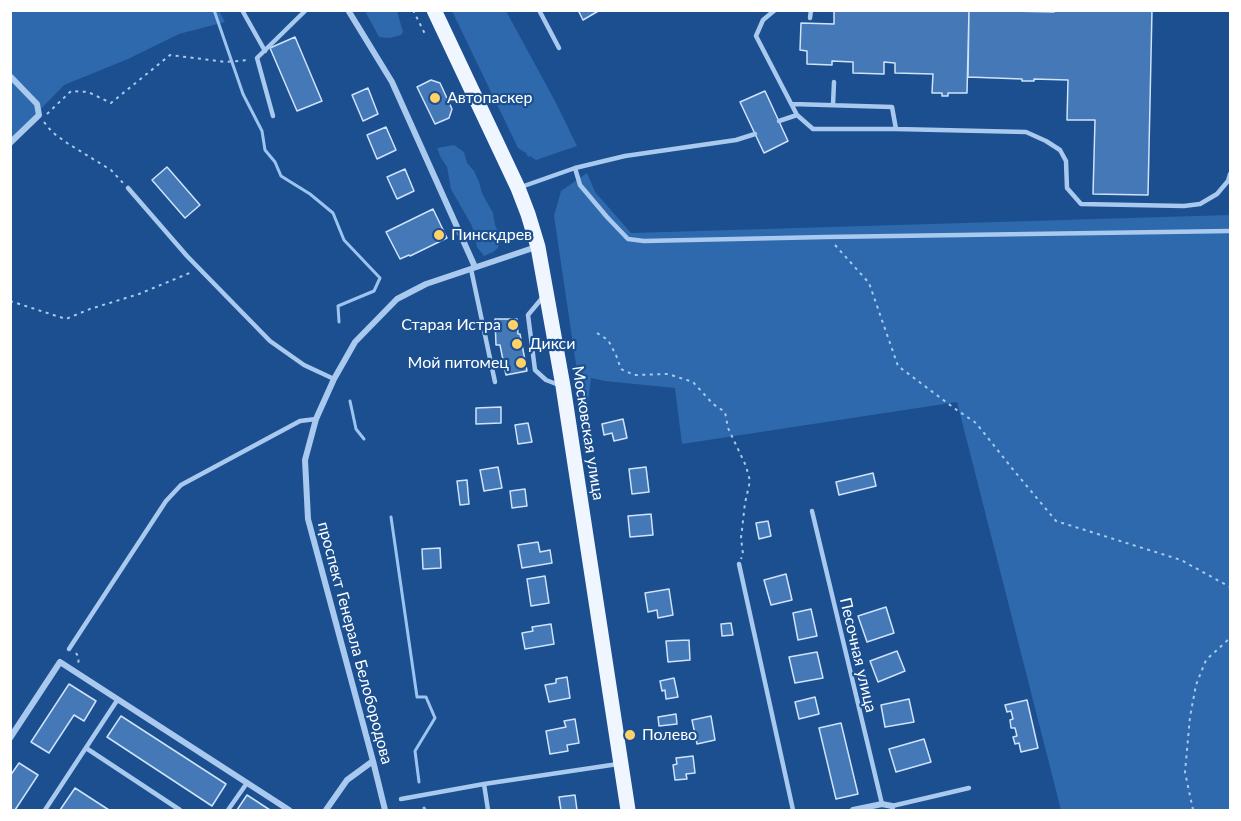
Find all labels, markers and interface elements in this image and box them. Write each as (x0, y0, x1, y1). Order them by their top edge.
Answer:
place label: Автопаскер (447, 88, 532, 108)
marker: Автопаскер (428, 91, 442, 105)
place label: Пинскдрев (451, 225, 532, 245)
marker: Пинскдрев (432, 228, 446, 242)
place label: Старая Истра (401, 315, 501, 335)
marker: Старая Истра (506, 318, 520, 332)
place label: Дикси (529, 334, 575, 354)
marker: Дикси (510, 337, 524, 351)
place label: Мой питомец (408, 353, 509, 373)
marker: Мой питомец (514, 356, 528, 370)
street label: Московская улица (568, 364, 608, 502)
street label: проспект Генерала Белобородова (313, 520, 397, 766)
street label: Песочная улица (835, 596, 881, 714)
place label: Полево (642, 725, 697, 745)
marker: Полево (623, 728, 637, 742)

